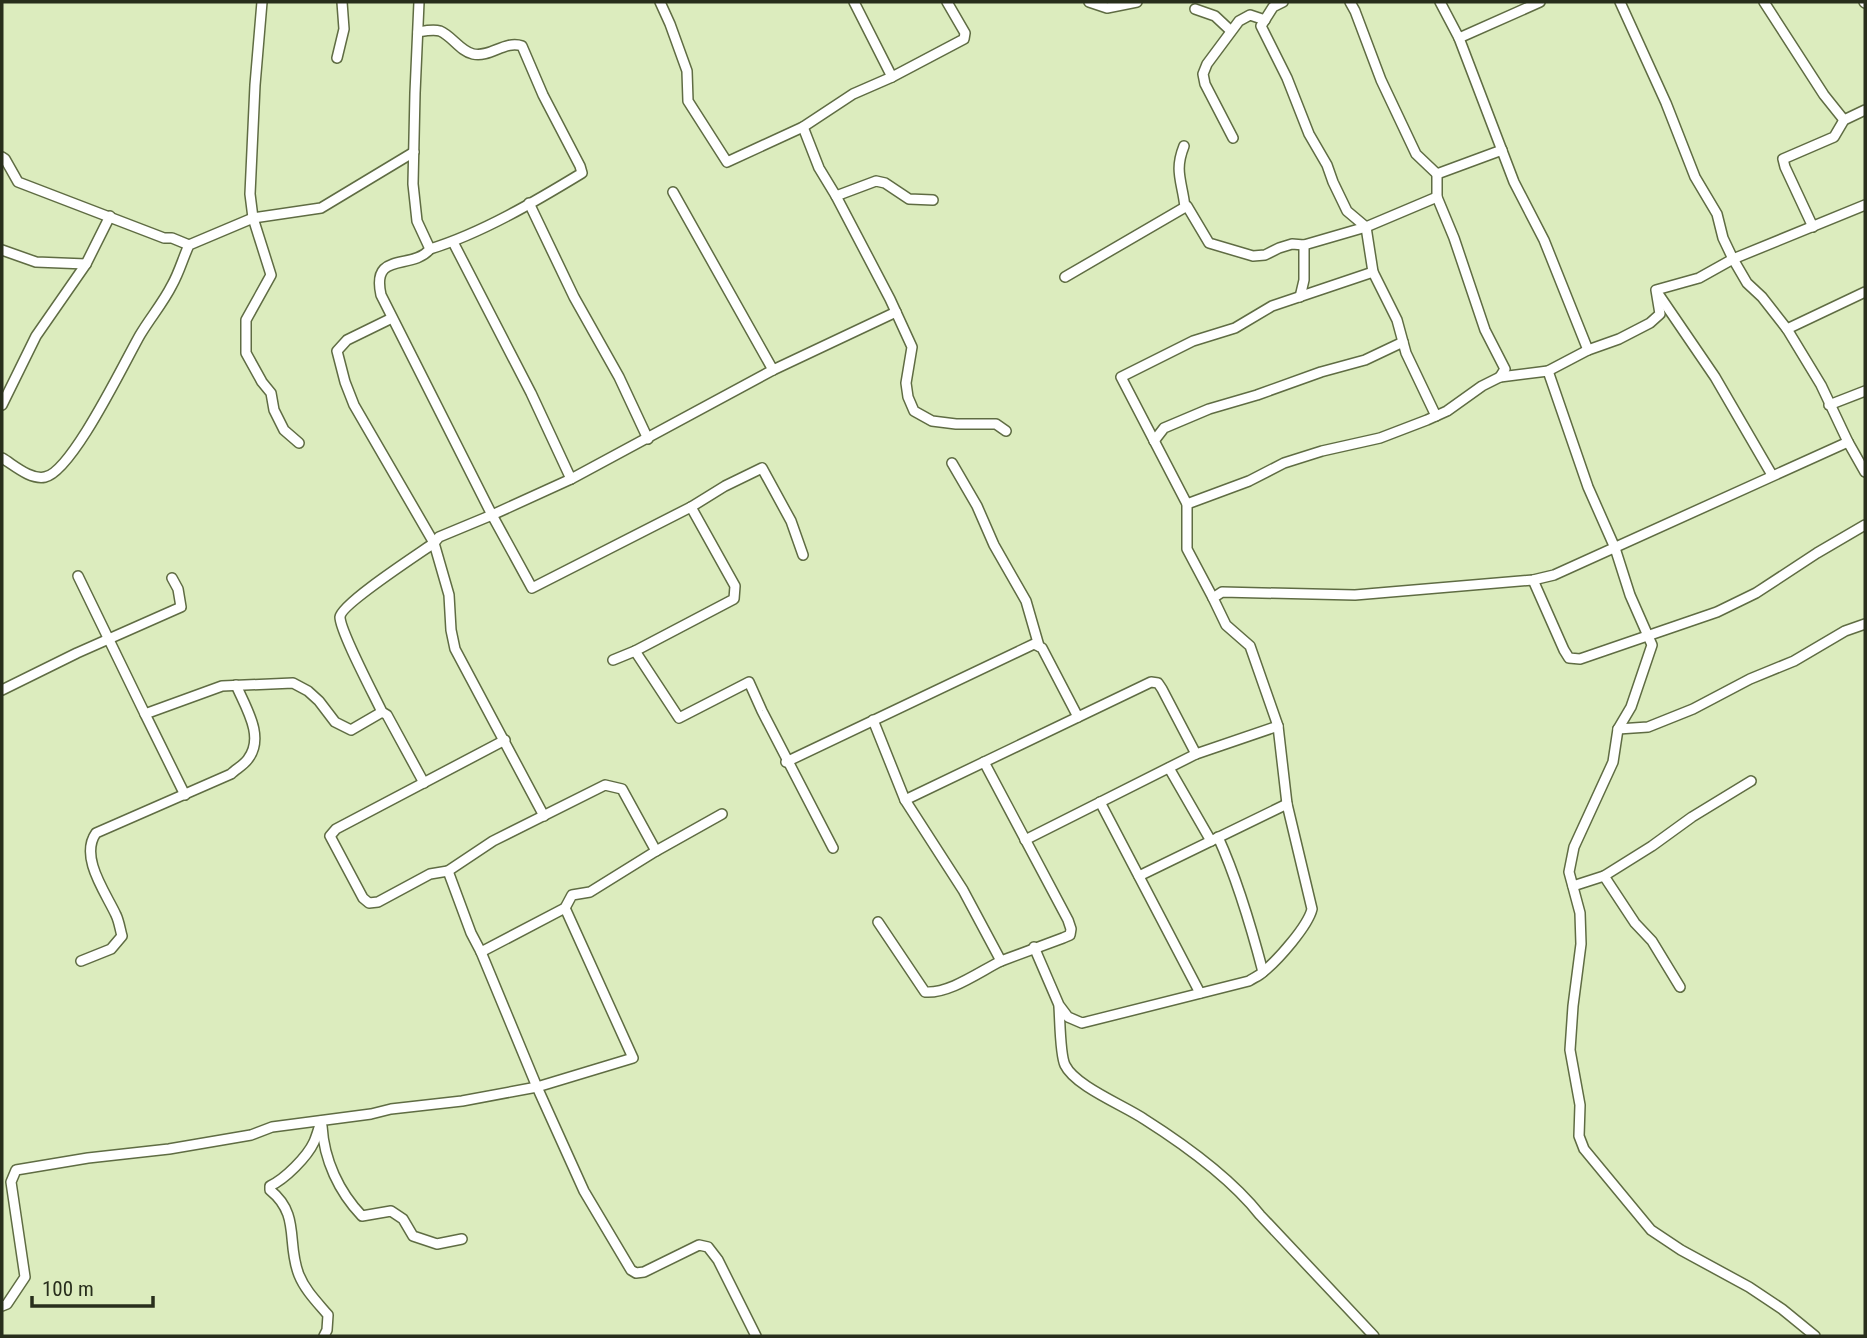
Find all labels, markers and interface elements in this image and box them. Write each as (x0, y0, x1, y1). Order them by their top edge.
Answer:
scale bar (32, 1264, 152, 1308)
text: 100 m (42, 1277, 94, 1301)

